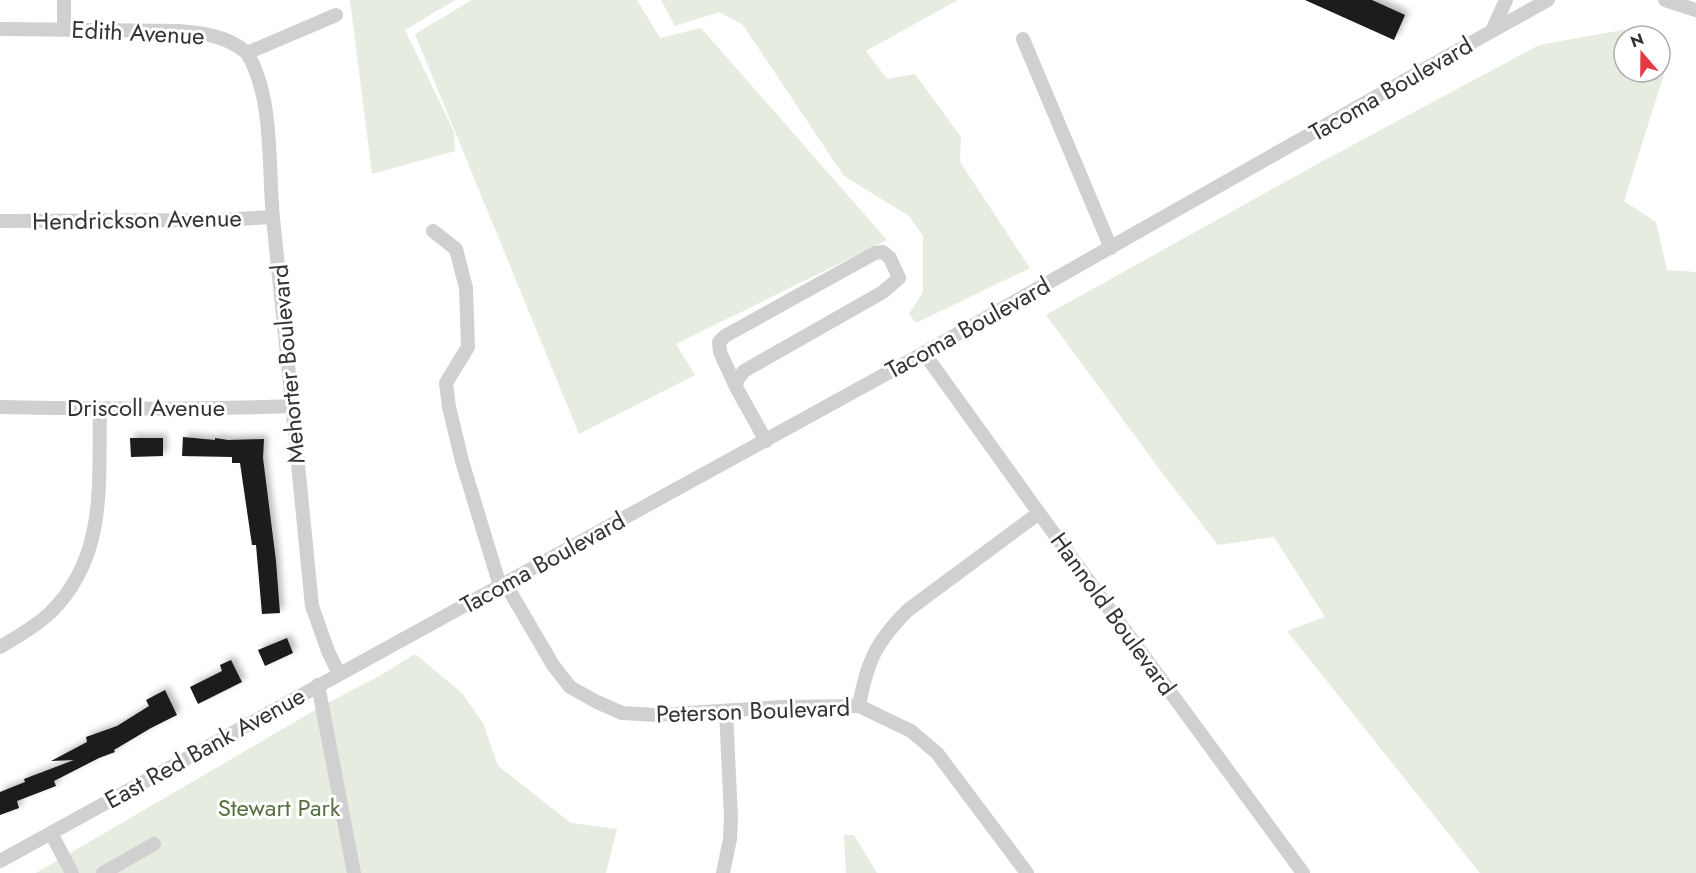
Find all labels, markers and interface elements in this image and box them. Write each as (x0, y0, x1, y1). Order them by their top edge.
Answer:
street label: Edith Avenue (70, 12, 206, 53)
north arrow (1612, 24, 1672, 84)
text: N (1627, 27, 1647, 53)
street label: Tacoma Boulevard (1303, 28, 1479, 149)
street label: Hendrickson Avenue (32, 200, 242, 239)
street label: Mehorter Boulevard (261, 263, 314, 465)
street label: Tacoma Boulevard (879, 268, 1056, 387)
street label: Driscoll Avenue (67, 390, 225, 425)
street label: Tacoma Boulevard (454, 503, 631, 622)
street label: Hannold Boulevard (1042, 525, 1185, 702)
street label: East Red Bank Avenue (98, 678, 311, 817)
street label: Peterson Boulevard (655, 690, 851, 731)
park label: Stewart Park (218, 790, 341, 825)

